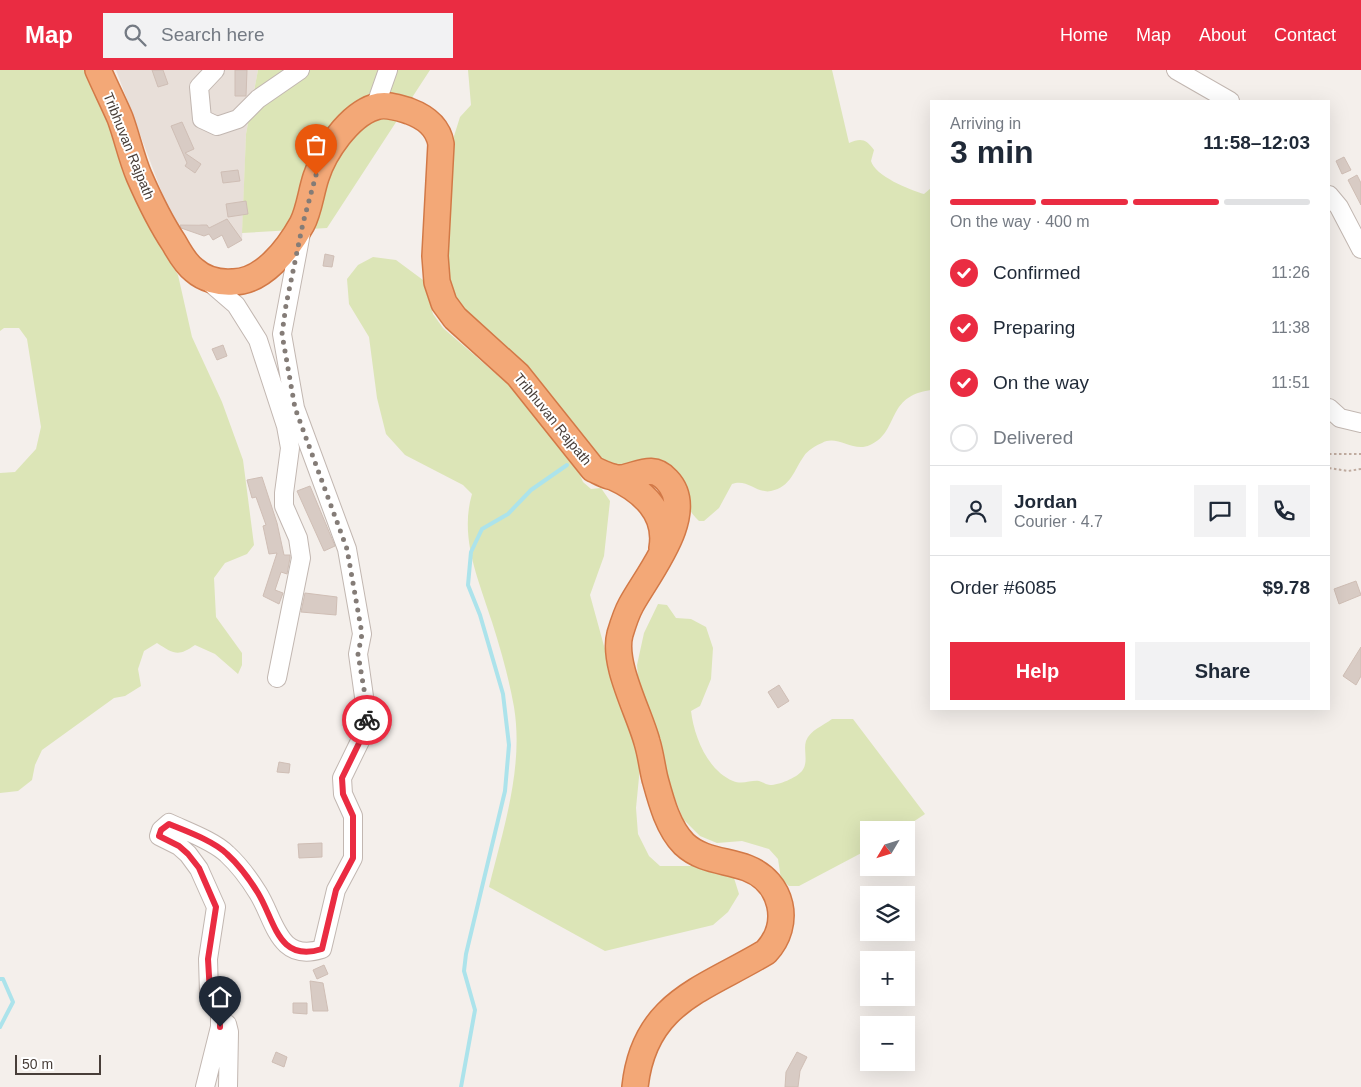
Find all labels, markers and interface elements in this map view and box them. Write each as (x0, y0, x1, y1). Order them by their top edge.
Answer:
search box (103, 13, 453, 58)
text: Map (25, 21, 73, 48)
icon: search (121, 21, 149, 49)
text: Search here (161, 24, 265, 45)
text: Home (1060, 25, 1108, 45)
text: Map (1136, 25, 1171, 45)
text: About (1199, 25, 1246, 45)
text: Contact (1274, 25, 1336, 45)
street label: Tribhuvan Rajpath (100, 90, 158, 202)
text: Arriving in (950, 115, 1021, 132)
pin (295, 124, 337, 175)
icon: bag (302, 131, 330, 159)
text: 11:58–12:03 (1203, 132, 1310, 153)
text: 3 min (950, 134, 1034, 170)
text: On the way · 400 m (950, 213, 1090, 230)
icon: check (950, 259, 978, 287)
text: Confirmed (993, 262, 1081, 283)
text: 11:26 (1271, 264, 1310, 281)
icon: check (950, 314, 978, 342)
text: Preparing (993, 317, 1075, 338)
text: 11:38 (1271, 319, 1310, 336)
icon: check (950, 369, 978, 397)
street label: Tribhuvan Rajpath (511, 370, 595, 468)
text: On the way (993, 372, 1089, 393)
text: 11:51 (1271, 374, 1310, 391)
text: Delivered (993, 427, 1073, 448)
button: person (950, 485, 1002, 537)
button: chat (1194, 485, 1246, 537)
button: phone (1258, 485, 1310, 537)
text: Jordan (1014, 491, 1077, 512)
text: Courier · 4.7 (1014, 513, 1103, 530)
text: Order #6085 (950, 577, 1057, 598)
text: $9.78 (1262, 577, 1310, 598)
button: Help (950, 642, 1125, 700)
button: Share (1135, 642, 1310, 700)
courier (342, 695, 392, 745)
icon: bike (353, 706, 381, 734)
north arrow (860, 821, 915, 876)
map controls (860, 821, 915, 1071)
button: layers (860, 886, 915, 941)
button: + (860, 951, 915, 1006)
pin (199, 976, 241, 1027)
icon: home (206, 983, 234, 1011)
button: − (860, 1016, 915, 1071)
scale bar (15, 1052, 101, 1075)
text: 50 m (22, 1056, 53, 1072)

